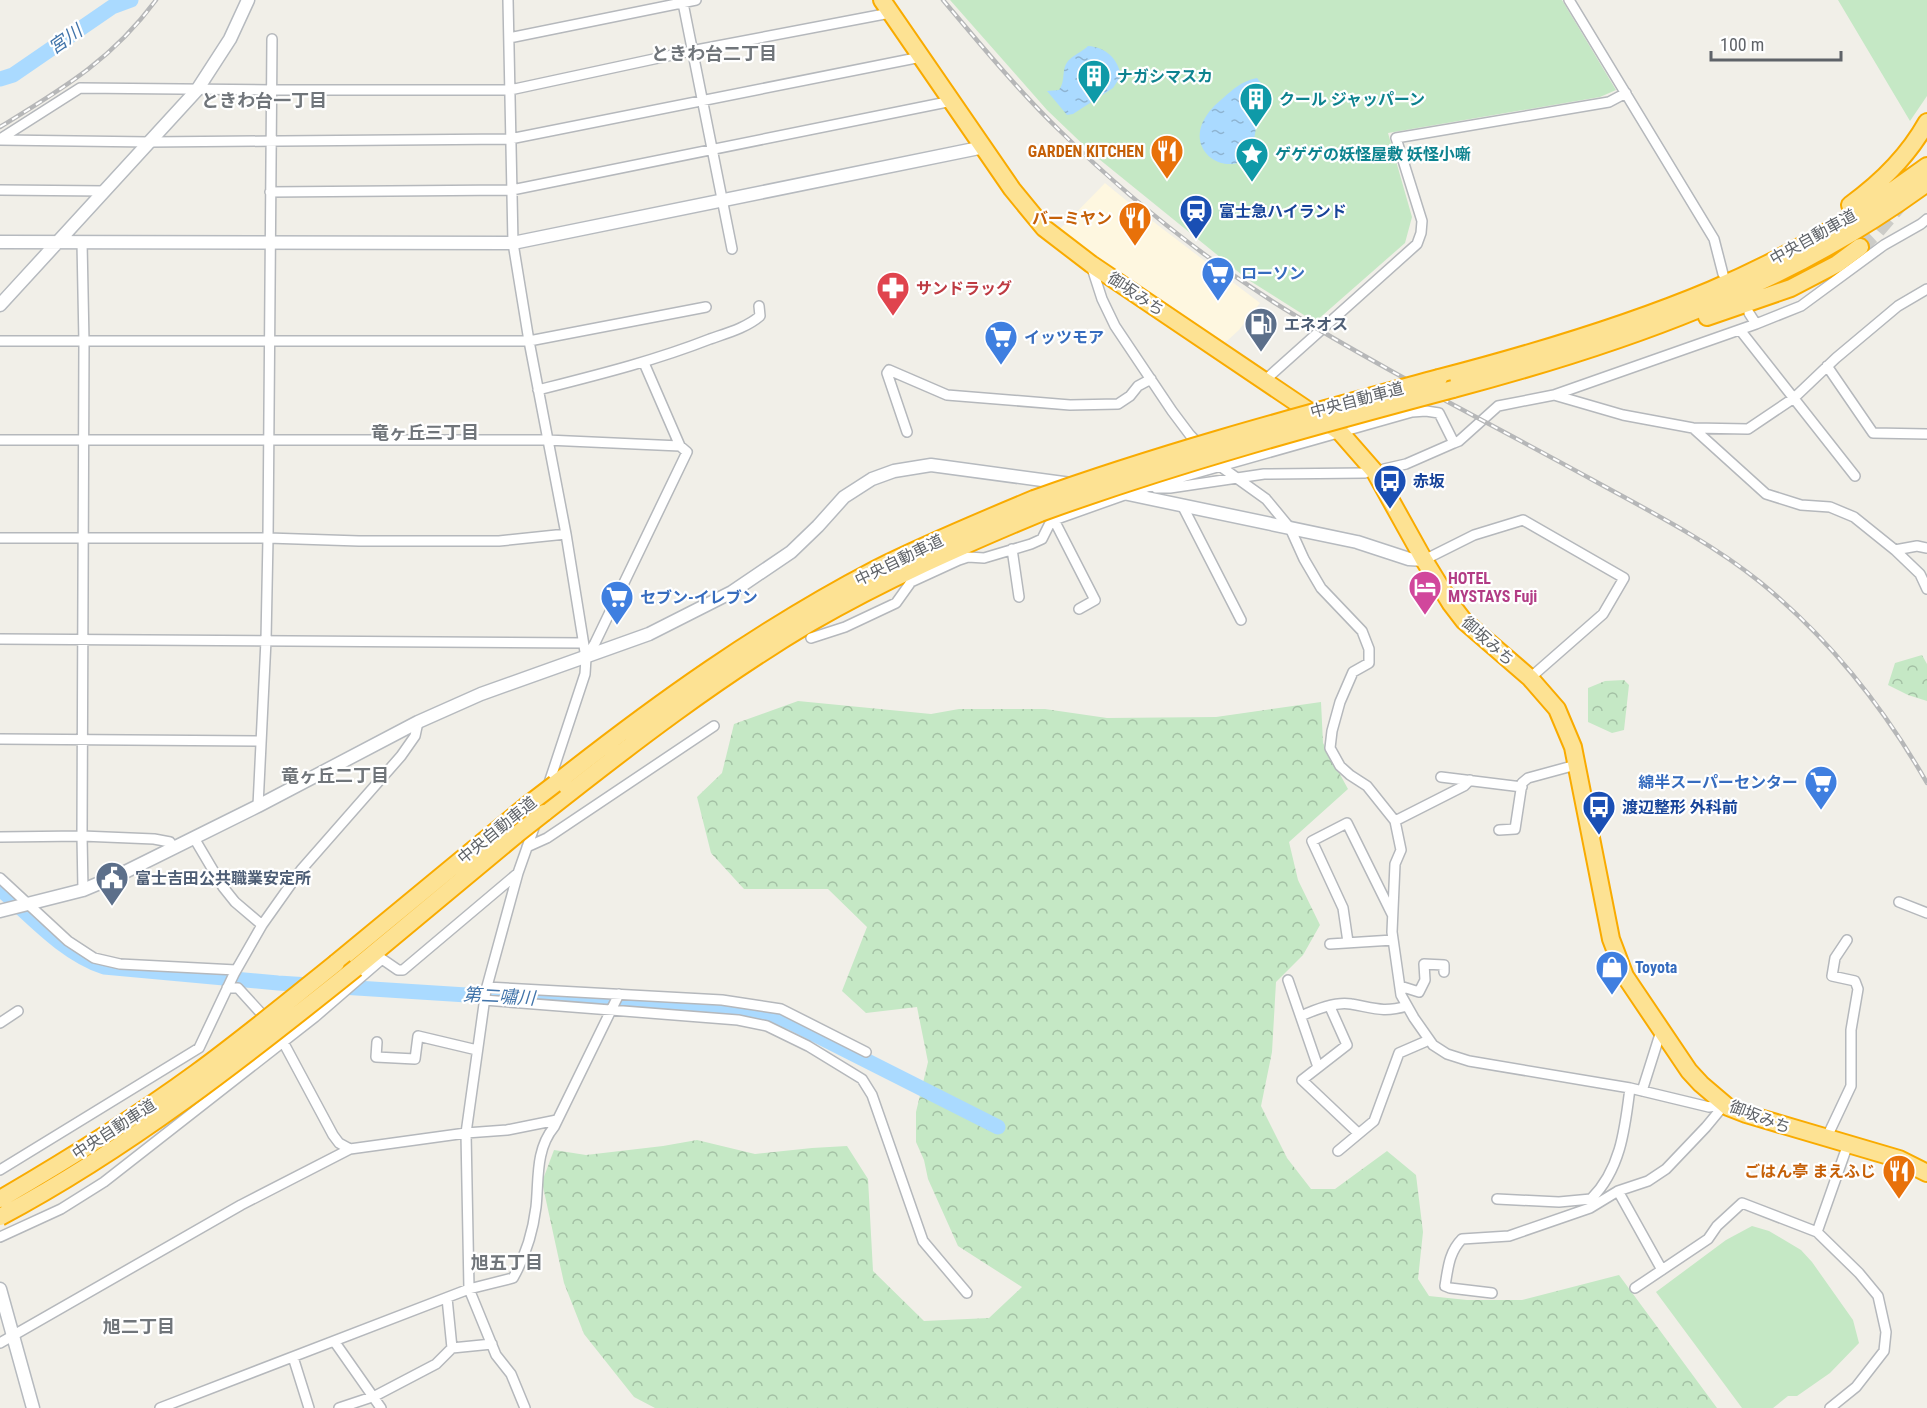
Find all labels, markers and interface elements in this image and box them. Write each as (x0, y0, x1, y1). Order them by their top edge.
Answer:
water label: 宮川 (44, 19, 87, 58)
scale bar (1711, 24, 1842, 62)
text: 100 m (1720, 34, 1764, 55)
district label: ときわ台二丁目 (651, 43, 777, 64)
building icon: ナガシマスカ (1076, 58, 1112, 105)
place label: ナガシマスカ (1117, 67, 1213, 86)
building icon: クール ジャッパーン (1238, 81, 1274, 128)
district label: ときわ台一丁目 (201, 90, 327, 111)
place label: クール ジャッパーン (1279, 90, 1425, 109)
restaurant icon: GARDEN KITCHEN (1149, 133, 1185, 180)
place icon: ゲゲゲの妖怪屋敷 妖怪小噺 (1234, 136, 1270, 183)
place label: GARDEN KITCHEN (1028, 142, 1144, 161)
place label: ゲゲゲの妖怪屋敷 妖怪小噺 (1275, 145, 1471, 164)
station icon: 富士急ハイランド (1178, 193, 1214, 240)
restaurant icon: バーミヤン (1117, 200, 1153, 247)
place label: 富士急ハイランド (1219, 202, 1347, 221)
street label: 中央自動車道 (1766, 205, 1860, 269)
place label: バーミヤン (1032, 209, 1112, 228)
supermarket icon: ローソン (1200, 255, 1236, 302)
place label: ローソン (1241, 264, 1305, 283)
street label: 御坂みち (1104, 268, 1168, 320)
pharmacy icon: サンドラッグ (875, 270, 911, 317)
place label: サンドラッグ (916, 279, 1012, 298)
fuel station icon: エネオス (1243, 306, 1279, 353)
place label: エネオス (1284, 315, 1348, 334)
supermarket icon: イッツモア (983, 319, 1019, 366)
place label: イッツモア (1024, 328, 1104, 347)
street label: 中央自動車道 (1308, 378, 1406, 422)
district label: 竜ヶ丘三丁目 (371, 422, 479, 443)
bus stop icon: 赤坂 (1372, 463, 1408, 510)
place label: 赤坂 (1413, 472, 1445, 491)
street label: 中央自動車道 (852, 530, 946, 590)
hotel icon: HOTEL MYSTAYS Fuji (1407, 569, 1443, 616)
place label: HOTEL MYSTAYS Fuji (1448, 569, 1537, 606)
supermarket icon: セブン-イレブン (599, 579, 635, 626)
place label: セブン-イレブン (640, 588, 758, 607)
street label: 御坂みち (1458, 613, 1518, 669)
supermarket icon: 綿半スーパーセンター (1803, 764, 1839, 811)
district label: 竜ヶ丘二丁目 (281, 765, 389, 786)
place label: 綿半スーパーセンター (1638, 773, 1798, 792)
bus stop icon: 渡辺整形 外科前 (1581, 789, 1617, 836)
street label: 中央自動車道 (454, 792, 540, 868)
place label: 渡辺整形 外科前 (1622, 798, 1738, 817)
public building icon: 富士吉田公共職業安定所 (94, 860, 130, 907)
place label: 富士吉田公共職業安定所 (135, 869, 311, 888)
shop icon: Toyota (1594, 949, 1630, 996)
place label: Toyota (1635, 958, 1678, 977)
water label: 第二嘯川 (462, 984, 537, 1008)
street label: 中央自動車道 (69, 1095, 159, 1163)
street label: 御坂みち (1727, 1097, 1793, 1137)
restaurant icon: ごはん亭 まえふじ (1881, 1153, 1917, 1200)
place label: ごはん亭 まえふじ (1744, 1162, 1876, 1181)
district label: 旭五丁目 (471, 1252, 543, 1273)
district label: 旭二丁目 (103, 1316, 175, 1337)

